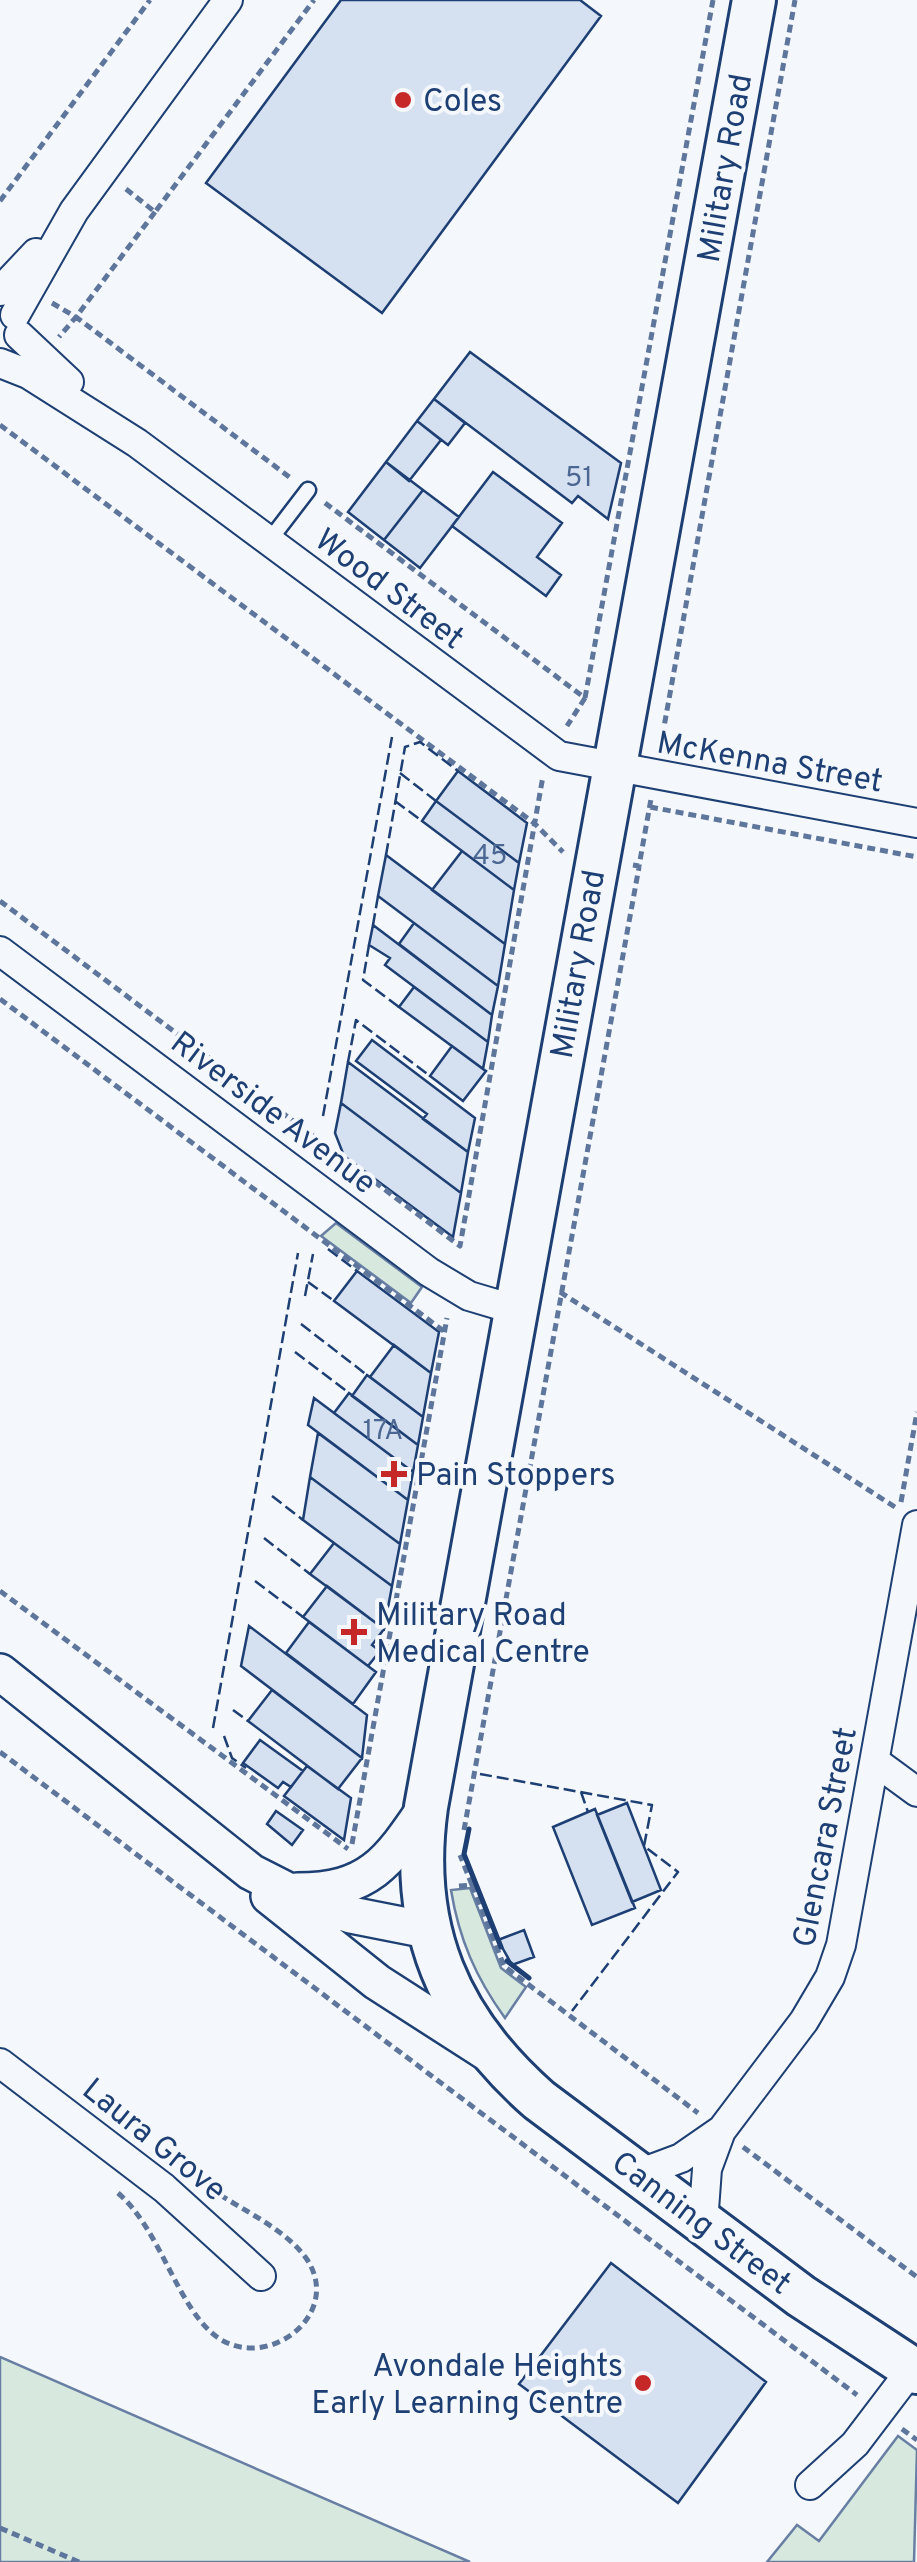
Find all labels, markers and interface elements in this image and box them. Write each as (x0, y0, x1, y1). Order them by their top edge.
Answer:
street label: Military Road (691, 71, 763, 266)
place label: Coles (423, 83, 502, 123)
marker: Coles (392, 89, 414, 111)
house number: 51 (565, 461, 593, 497)
street label: Wood Street (306, 521, 471, 660)
street label: McKenna Street (653, 724, 886, 804)
house number: 45 (473, 839, 507, 875)
street label: Military Road (544, 867, 616, 1062)
street label: Riverside Avenue (162, 1024, 383, 1205)
house number: 17A (363, 1414, 403, 1450)
place label: Pain Stoppers (416, 1457, 616, 1497)
marker: Pain Stoppers (381, 1461, 407, 1487)
place label: Military Road Medical Centre (376, 1597, 590, 1674)
marker: Military Road Medical Centre (341, 1619, 367, 1645)
street label: Glencara Street (786, 1724, 868, 1951)
street label: Laura Grove (73, 2071, 233, 2212)
street label: Canning Street (602, 2144, 798, 2305)
place label: Avondale Heights Early Learning Centre (311, 2348, 623, 2425)
marker: Avondale Heights Early Learning Centre (632, 2372, 654, 2394)

